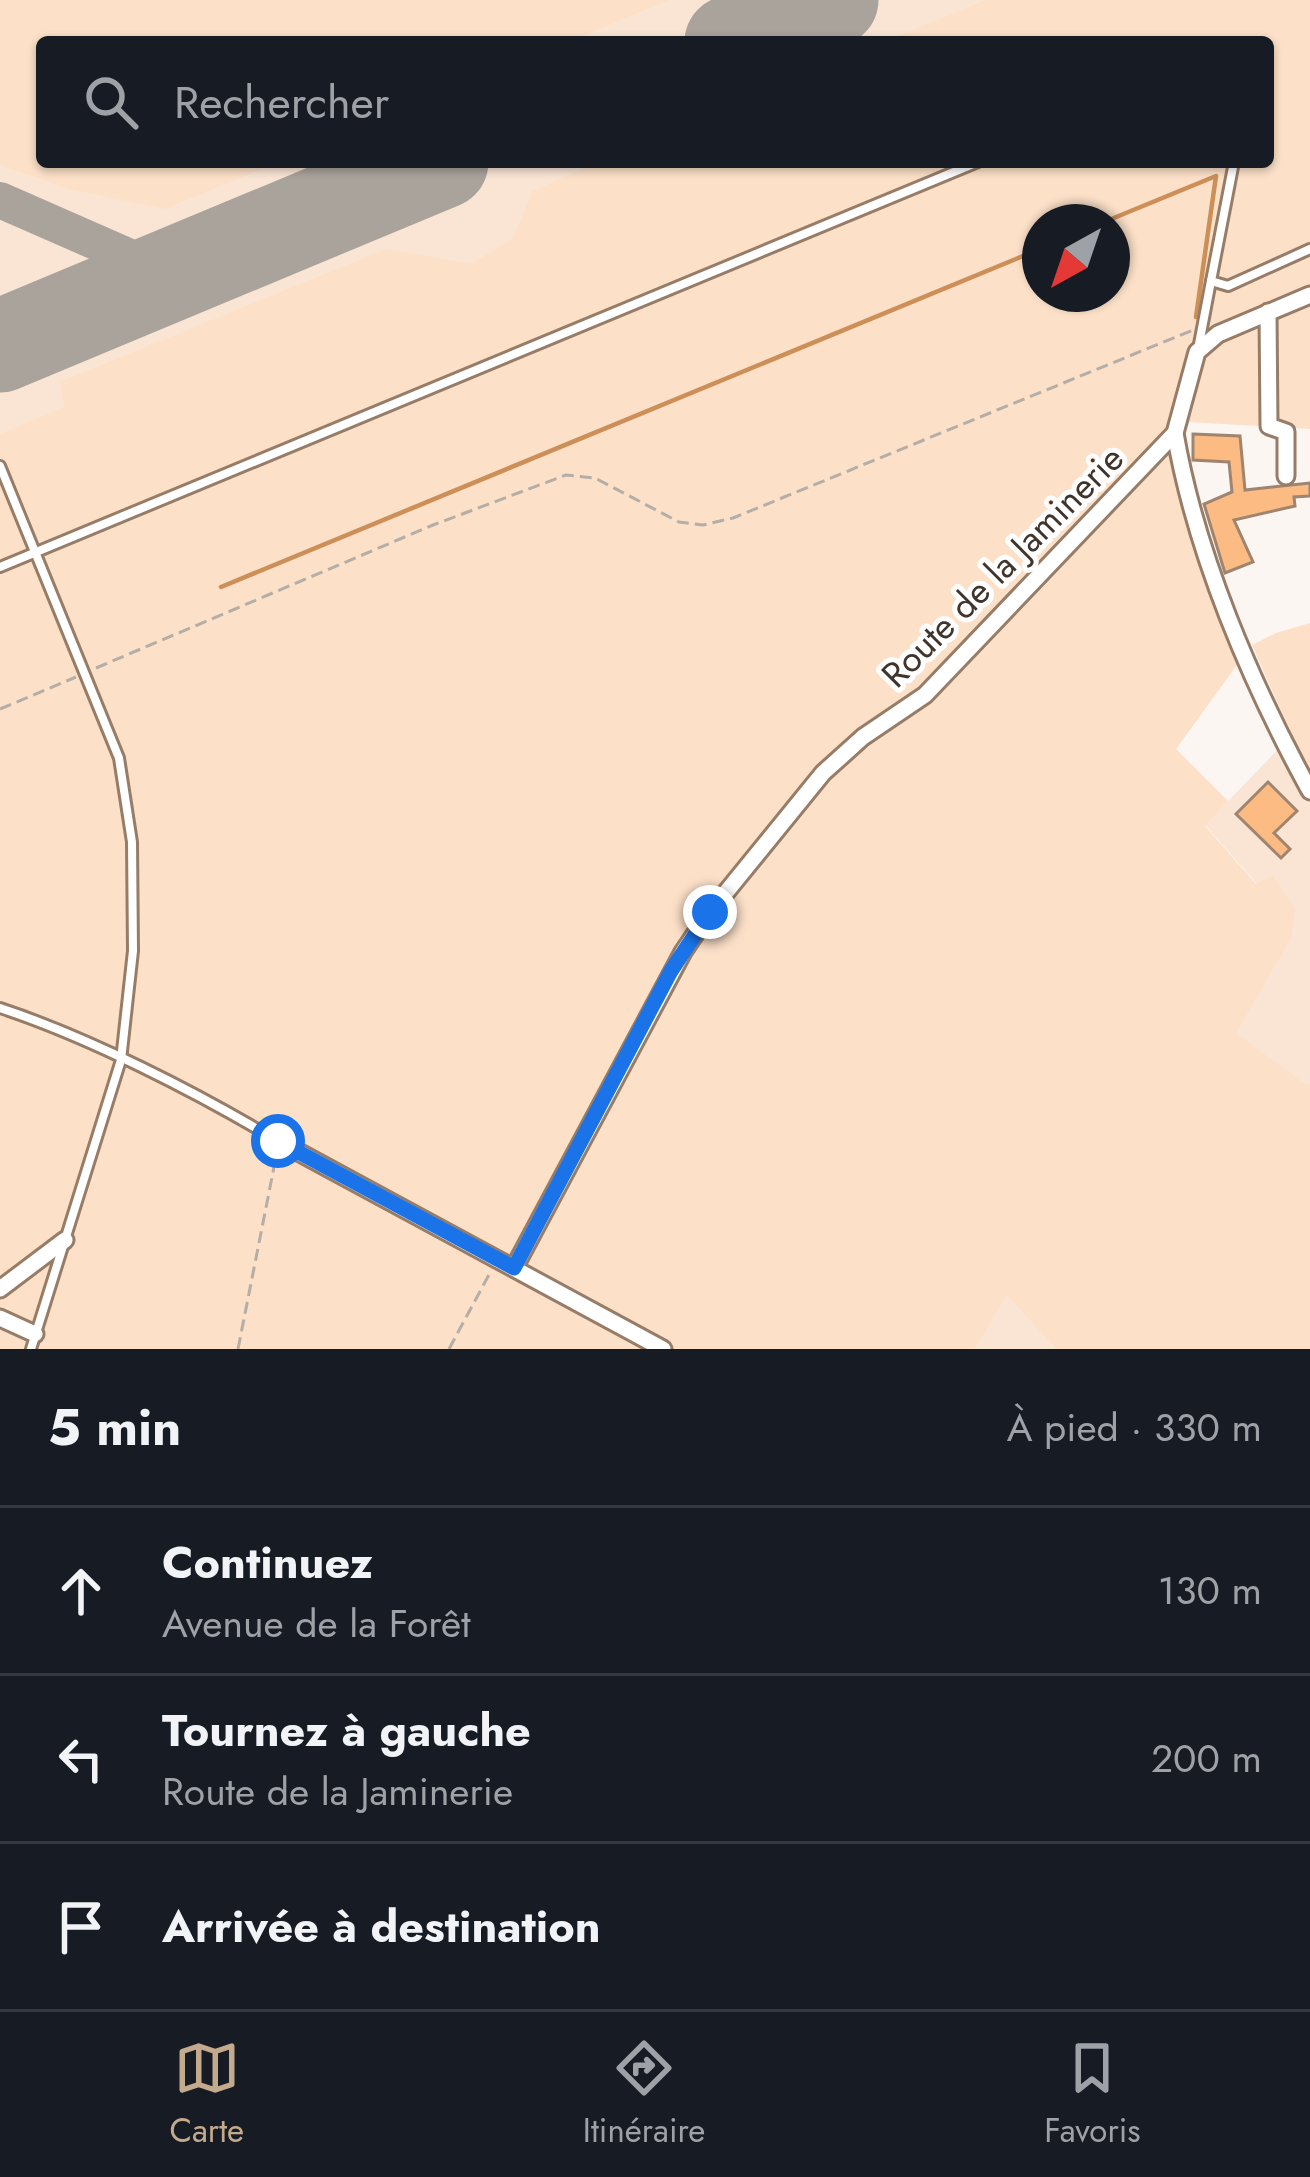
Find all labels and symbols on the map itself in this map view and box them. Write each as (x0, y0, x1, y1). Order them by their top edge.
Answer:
north arrow (1022, 204, 1130, 312)
street label: Route de la Jaminerie (869, 433, 1135, 699)
route end (683, 885, 737, 939)
route start (251, 1114, 305, 1168)

